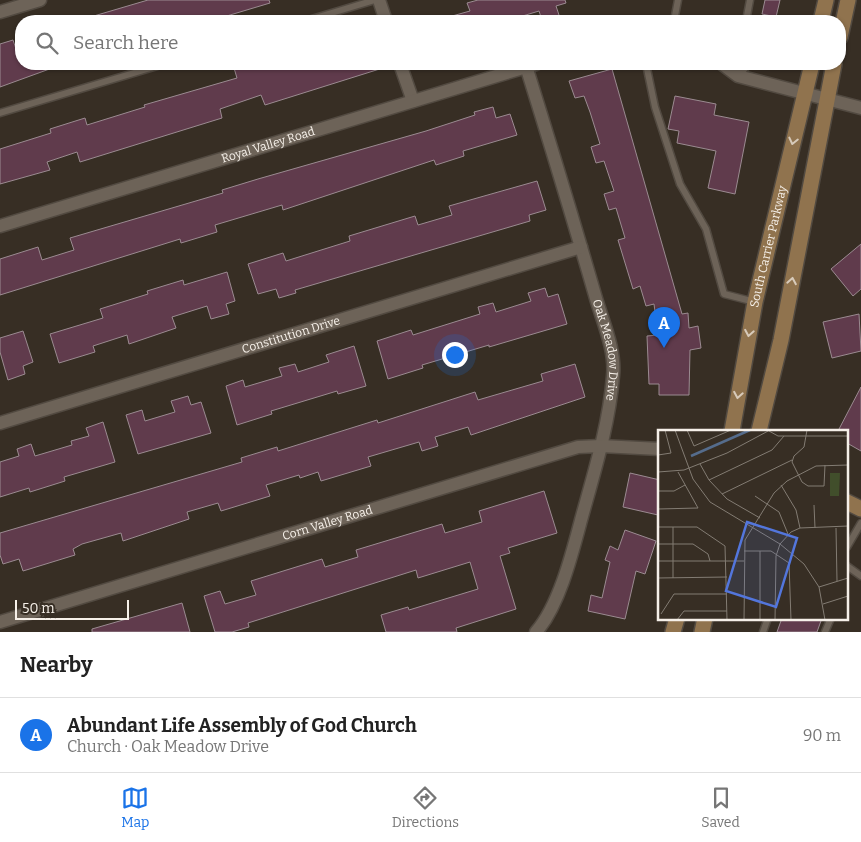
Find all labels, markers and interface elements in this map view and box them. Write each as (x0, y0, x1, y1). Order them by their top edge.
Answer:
search box (15, 15, 846, 70)
icon: search (33, 29, 61, 57)
text: Search here (73, 31, 178, 54)
street label: Royal Valley Road (220, 124, 316, 166)
one-way arrow (788, 136, 799, 145)
street label: South Carrier Parkway (747, 184, 790, 309)
one-way arrow (787, 276, 797, 285)
street label: Oak Meadow Drive (590, 297, 621, 402)
pin: A (648, 307, 680, 348)
street label: Constitution Drive (240, 313, 342, 356)
one-way arrow (745, 329, 755, 338)
your location (442, 342, 468, 368)
one-way arrow (734, 390, 744, 399)
inset map (658, 430, 848, 620)
street label: Corn Valley Road (280, 503, 374, 543)
scale bar (15, 597, 129, 620)
text: 50 m (22, 600, 55, 617)
text: Nearby (20, 652, 93, 678)
text: Abundant Life Assembly of God Church (67, 714, 417, 737)
text: A (30, 726, 42, 745)
text: 90 m (803, 726, 841, 745)
text: Church · Oak Meadow Drive (67, 737, 269, 756)
tab: Map (121, 784, 149, 831)
tab: Directions (392, 784, 459, 831)
tab: Saved (701, 784, 740, 831)

